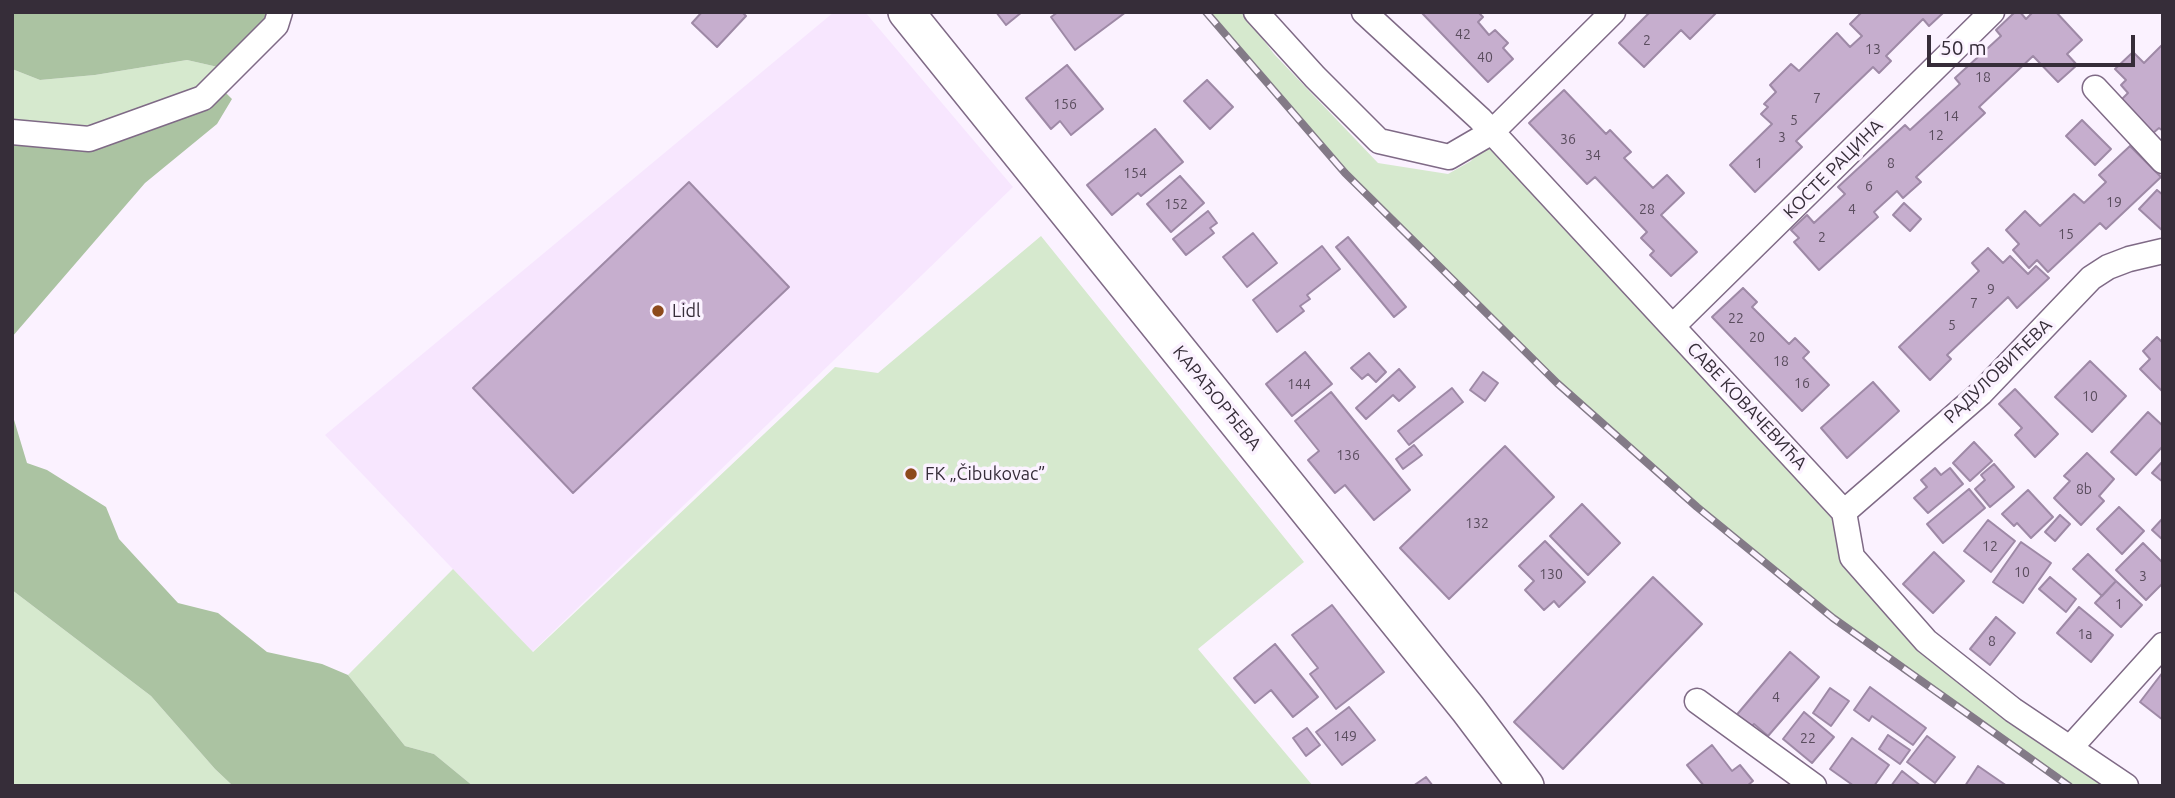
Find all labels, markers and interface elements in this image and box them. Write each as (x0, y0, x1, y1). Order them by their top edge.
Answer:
scale bar (1930, 21, 2138, 65)
house number: 42 (1455, 26, 1471, 42)
house number: 2 (1643, 32, 1651, 48)
text: 50 m (1940, 35, 1987, 59)
house number: 13 (1865, 41, 1881, 57)
house number: 40 (1477, 49, 1493, 65)
house number: 18 (1975, 69, 1991, 85)
house number: 7 (1813, 90, 1821, 106)
house number: 156 (1053, 96, 1077, 112)
house number: 14 (1943, 108, 1959, 124)
house number: 5 (1790, 112, 1798, 128)
street label: КОСТЕ РАЦИНА (1779, 115, 1887, 223)
house number: 12 (1928, 127, 1944, 143)
house number: 3 (1778, 129, 1786, 145)
house number: 36 (1560, 131, 1576, 147)
house number: 34 (1585, 147, 1601, 163)
house number: 1 (1755, 155, 1763, 171)
house number: 8 (1887, 155, 1895, 171)
house number: 154 (1123, 165, 1147, 181)
house number: 6 (1865, 178, 1873, 194)
house number: 19 (2106, 194, 2122, 210)
house number: 152 (1164, 196, 1188, 212)
house number: 28 (1639, 201, 1655, 217)
house number: 4 (1848, 201, 1856, 217)
house number: 15 (2058, 226, 2074, 242)
house number: 2 (1818, 229, 1826, 245)
house number: 9 (1987, 281, 1995, 297)
house number: 7 (1970, 295, 1978, 311)
place label: Lidl (672, 300, 701, 322)
marker: Lidl (650, 303, 666, 319)
house number: 22 (1728, 310, 1744, 326)
street label: РАДУЛОВИЋЕВА (1940, 314, 2056, 428)
house number: 5 (1948, 317, 1956, 333)
house number: 20 (1749, 329, 1765, 345)
street label: САВЕ КОВАЧЕВИЋА (1682, 338, 1812, 474)
street label: КАРАЂОРЂЕВА (1168, 341, 1266, 455)
house number: 18 (1773, 353, 1789, 369)
house number: 16 (1794, 375, 1810, 391)
house number: 144 (1287, 376, 1311, 392)
house number: 10 (2082, 388, 2098, 404)
house number: 136 (1336, 447, 1360, 463)
place label: FK „Čibukovac” (925, 463, 1046, 485)
marker: FK „Čibukovac” (903, 466, 919, 482)
house number: 8b (2076, 481, 2092, 497)
house number: 132 (1465, 515, 1489, 531)
house number: 12 (1982, 538, 1998, 554)
house number: 10 (2014, 564, 2030, 580)
house number: 130 (1539, 566, 1563, 582)
house number: 3 (2139, 568, 2147, 584)
house number: 1 (2115, 596, 2123, 612)
house number: 1a (2077, 626, 2093, 642)
house number: 8 (1988, 633, 1996, 649)
house number: 4 (1772, 689, 1780, 705)
house number: 149 (1333, 728, 1357, 744)
house number: 22 (1800, 730, 1816, 746)

